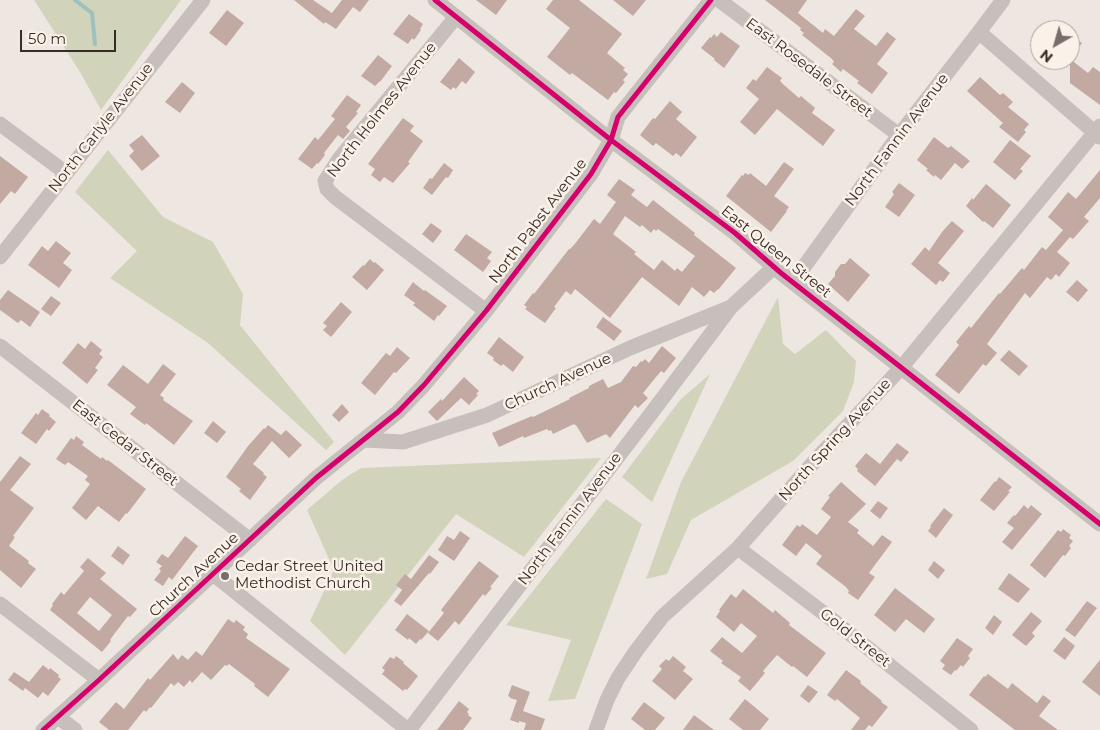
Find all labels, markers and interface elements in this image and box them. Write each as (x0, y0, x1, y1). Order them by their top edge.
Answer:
street label: East Rosedale Street (742, 14, 876, 122)
scale bar (22, 20, 119, 52)
north arrow (1030, 20, 1080, 70)
text: 50 m (28, 29, 66, 48)
street label: North Holmes Avenue (324, 39, 440, 181)
text: N (1036, 45, 1056, 67)
street label: North Carlyle Avenue (45, 60, 157, 196)
street label: North Fannin Avenue (841, 70, 953, 210)
street label: North Pabst Avenue (485, 155, 591, 287)
street label: East Queen Street (717, 202, 835, 302)
street label: Church Avenue (502, 349, 614, 415)
street label: North Spring Avenue (775, 375, 895, 505)
street label: East Cedar Street (68, 396, 182, 490)
street label: North Fannin Avenue (514, 449, 626, 589)
street label: Church Avenue (146, 529, 242, 621)
place label: Cedar Street United Methodist Church (235, 558, 384, 593)
marker: Cedar Street United Methodist Church (219, 570, 231, 582)
street label: Gold Street (816, 605, 894, 671)

